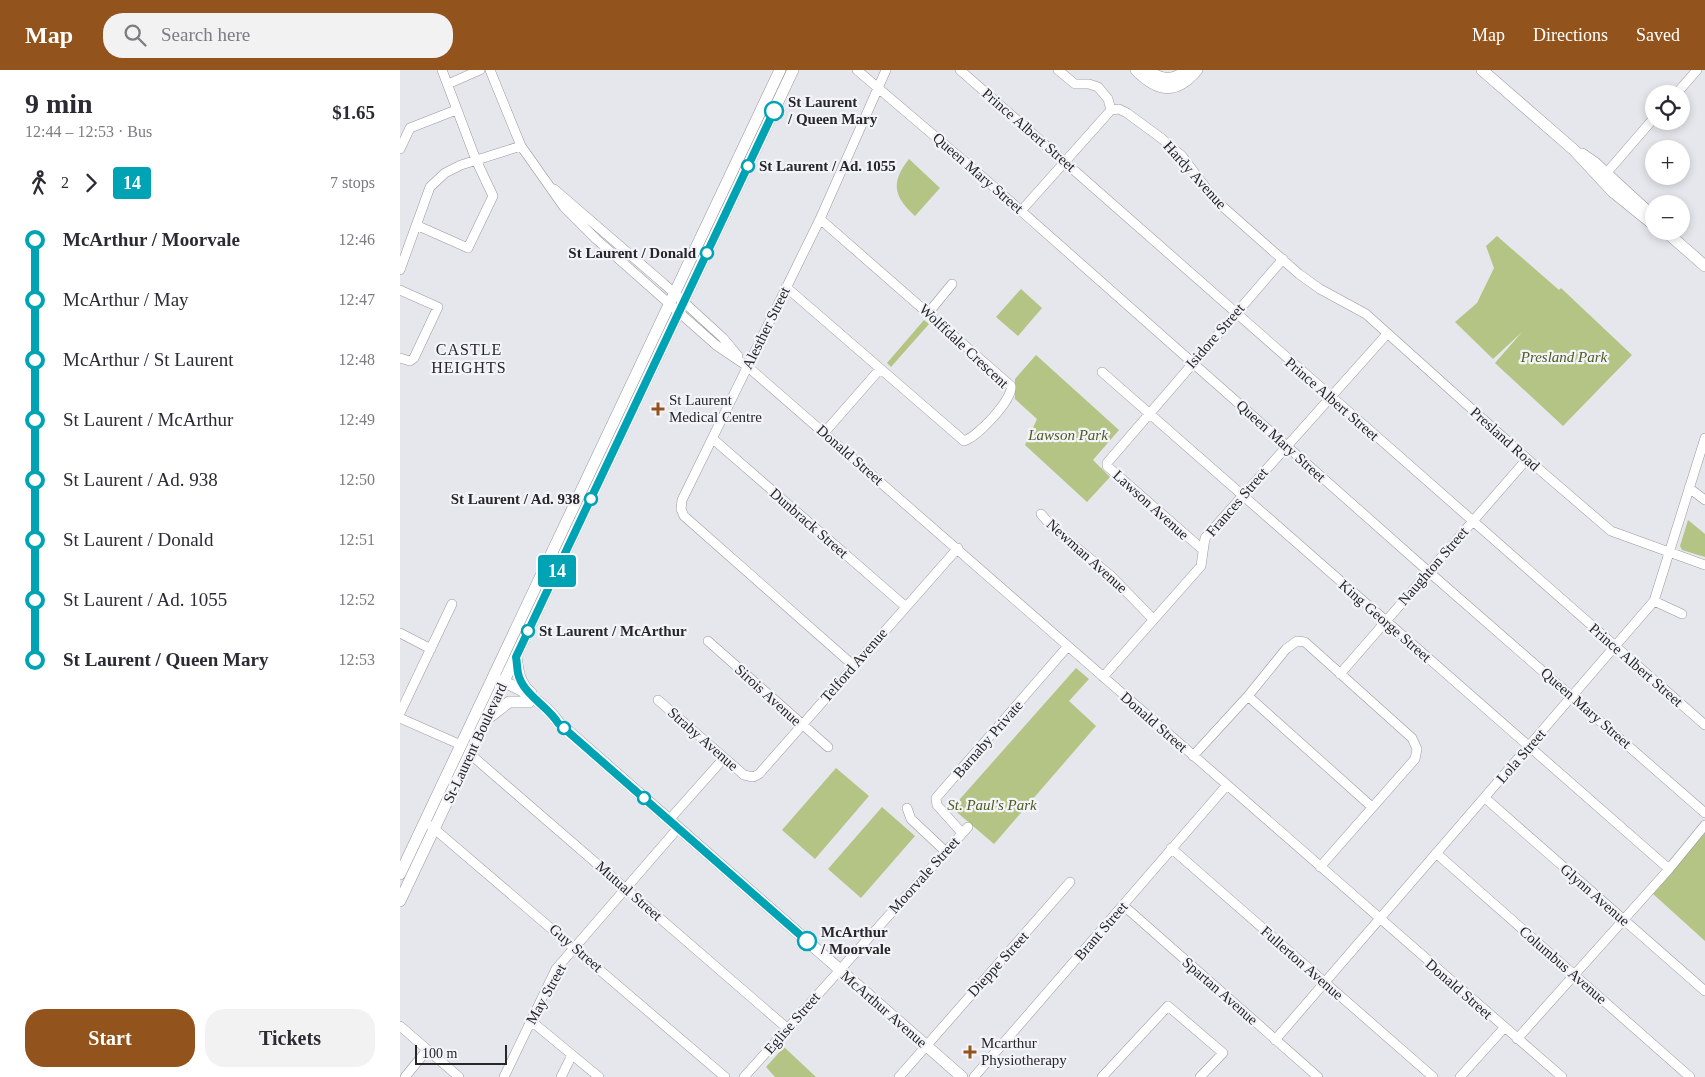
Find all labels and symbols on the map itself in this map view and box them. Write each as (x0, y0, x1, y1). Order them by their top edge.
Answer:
street label: Prince Albert Street (979, 85, 1080, 175)
place label: St Laurent / Queen Mary (787, 94, 878, 127)
marker: St Laurent / Queen Mary (764, 101, 784, 121)
street label: Queen Mary Street (930, 130, 1027, 217)
street label: Hardy Avenue (1160, 138, 1230, 213)
place label: St Laurent / Ad. 1055 (759, 158, 896, 174)
marker: St Laurent / Ad. 1055 (741, 159, 755, 173)
place label: St Laurent / Donald (568, 245, 697, 261)
marker: St Laurent / Donald (700, 246, 714, 260)
street label: Alesther Street (739, 284, 793, 372)
street label: Isidore Street (1183, 300, 1248, 372)
street label: Wolffdale Crescent (916, 301, 1012, 392)
district label: CASTLE HEIGHTS (431, 341, 507, 376)
park label: Presland Park (1520, 349, 1608, 365)
street label: Prince Albert Street (1282, 354, 1383, 444)
place label: St Laurent Medical Centre (669, 392, 762, 425)
street label: Queen Mary Street (1233, 397, 1329, 486)
marker: St Laurent Medical Centre (651, 402, 665, 416)
street label: Presland Road (1467, 404, 1543, 474)
street label: Donald Street (813, 422, 887, 489)
park label: Lawson Park (1027, 427, 1108, 443)
street label: Frances Street (1203, 464, 1272, 539)
street label: Lawson Avenue (1110, 467, 1192, 543)
street label: Dunbrack Street (767, 485, 852, 562)
place label: St Laurent / Ad. 938 (451, 491, 580, 507)
marker: St Laurent / Ad. 938 (584, 492, 598, 506)
street label: Newman Avenue (1044, 516, 1131, 597)
street label: Naughton Street (1395, 523, 1472, 608)
line badge: 14 (534, 555, 580, 587)
street label: King George Street (1336, 577, 1435, 666)
street label: Prince Albert Street (1586, 620, 1687, 710)
place label: St Laurent / McArthur (539, 623, 687, 639)
marker: St Laurent / McArthur (521, 624, 535, 638)
street label: Telford Avenue (818, 625, 891, 705)
street label: Sirois Avenue (732, 661, 805, 729)
street label: Queen Mary Street (1538, 665, 1635, 752)
street label: St-Laurent Boulevard (440, 680, 510, 805)
street label: Donald Street (1117, 689, 1191, 756)
street label: Barnaby Private (950, 697, 1026, 781)
street label: Straby Avenue (665, 704, 742, 774)
unlabelled marker (557, 721, 571, 735)
street label: Lola Street (1493, 725, 1549, 786)
unlabelled marker (637, 791, 651, 805)
park label: St. Paul's Park (947, 797, 1037, 813)
street label: Moorvale Street (886, 833, 963, 916)
street label: Mutual Street (593, 858, 666, 925)
street label: Glynn Avenue (1557, 861, 1633, 929)
street label: Brant Street (1071, 898, 1131, 963)
street label: Guy Street (546, 921, 606, 976)
street label: Fullerton Avenue (1258, 923, 1347, 1003)
street label: Columbus Avenue (1516, 923, 1610, 1007)
place label: McArthur / Moorvale (820, 924, 891, 957)
street label: Dieppe Street (965, 928, 1032, 1000)
marker: McArthur / Moorvale (797, 931, 817, 951)
street label: Spartan Avenue (1179, 954, 1261, 1028)
street label: Donald Street (1422, 956, 1496, 1023)
street label: May Street (523, 960, 569, 1027)
street label: McArthur Avenue (838, 967, 930, 1051)
street label: Eglise Street (761, 988, 824, 1057)
place label: Mcarthur Physiotherapy (981, 1035, 1067, 1068)
scale bar (415, 1042, 508, 1065)
marker: Mcarthur Physiotherapy (963, 1045, 977, 1059)

